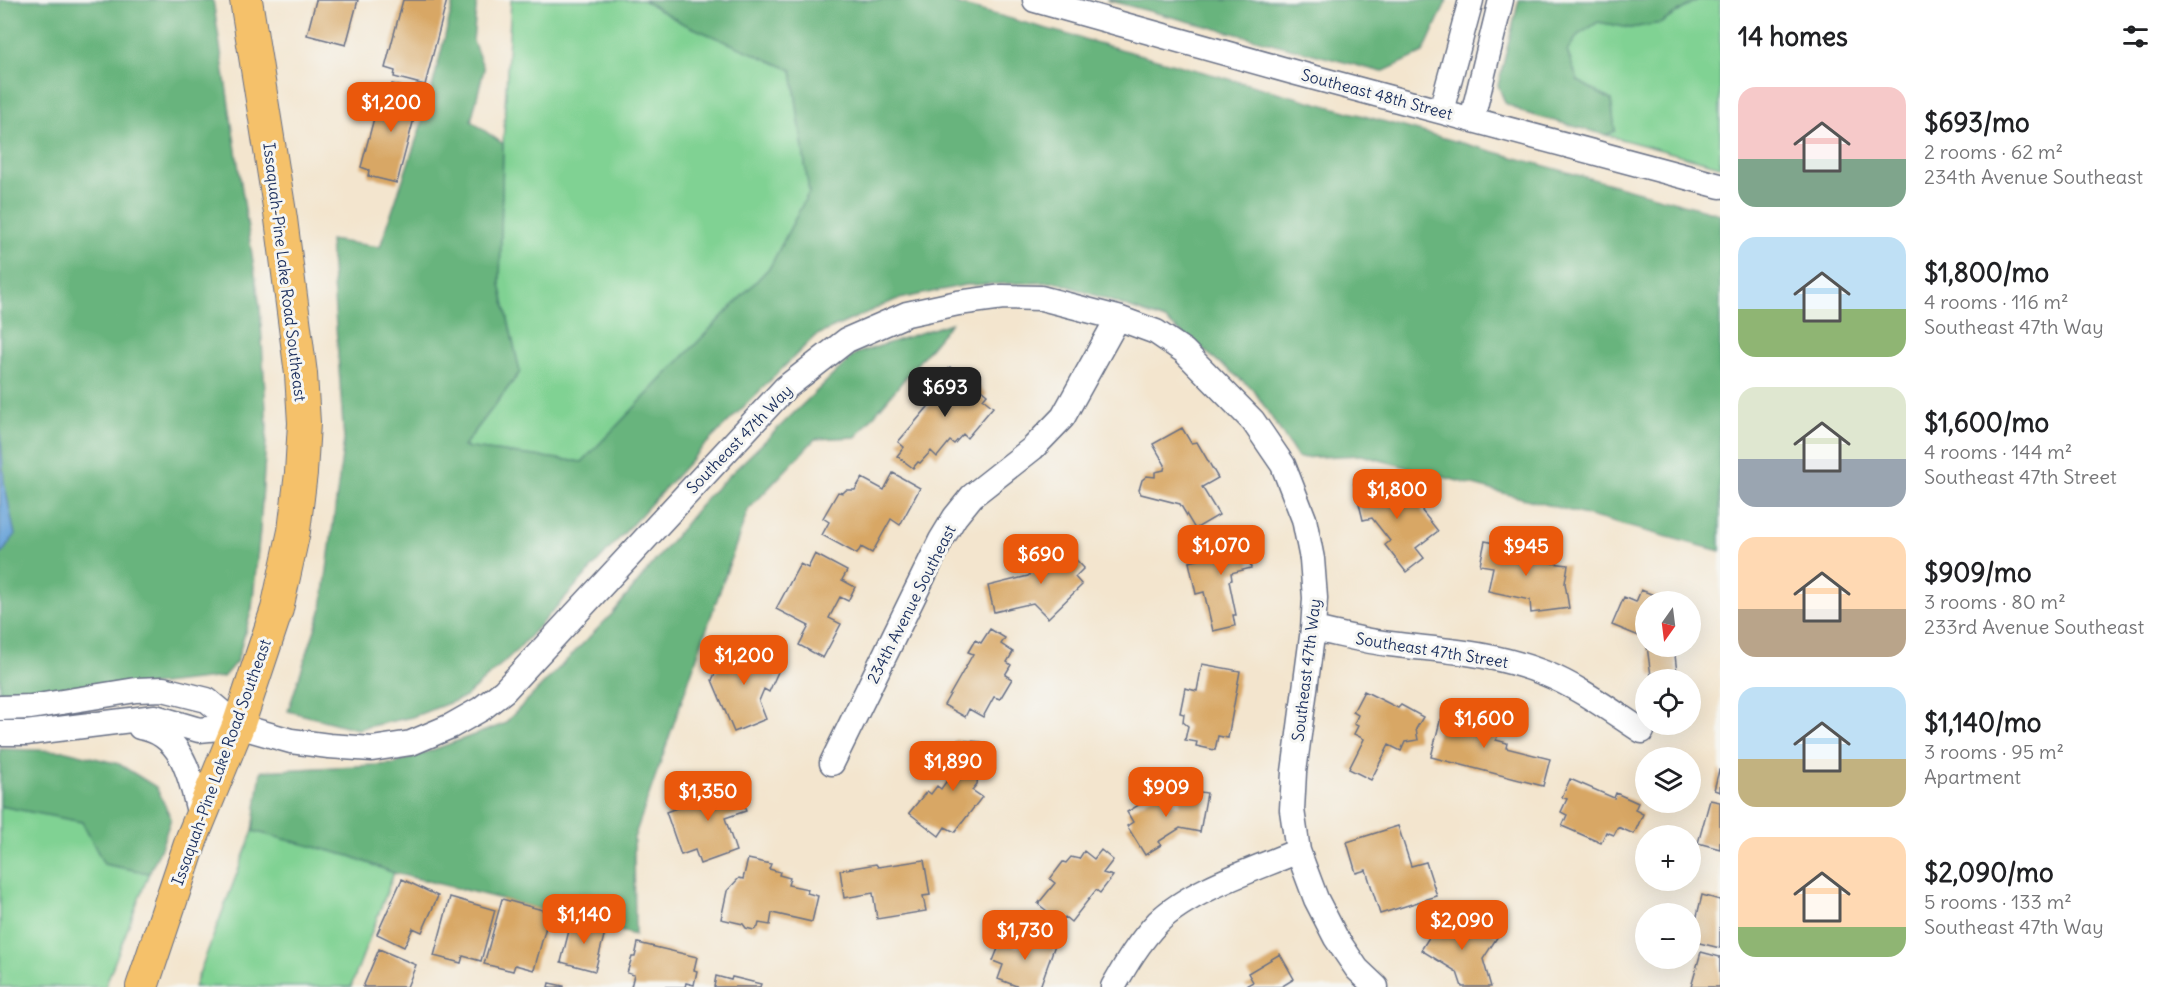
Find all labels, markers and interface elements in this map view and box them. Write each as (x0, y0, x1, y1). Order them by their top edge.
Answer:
text: 14 homes (1738, 20, 1848, 53)
icon: filters (2119, 20, 2152, 53)
street label: Southeast 48th Street (1299, 64, 1455, 124)
pin: $1,200 (342, 82, 440, 133)
text: $1,200 (361, 89, 421, 114)
text: $693/mo (1924, 106, 2030, 139)
icon: home (1786, 111, 1858, 183)
text: 2 rooms · 62 m² (1924, 139, 2063, 164)
street label: Issaquah-Pine Lake Road Southeast (259, 141, 311, 403)
text: 234th Avenue Southeast (1924, 164, 2143, 189)
text: $1,800/mo (1924, 256, 2049, 289)
icon: home (1786, 261, 1858, 333)
text: 4 rooms · 116 m² (1924, 289, 2069, 314)
text: Southeast 47th Way (1924, 314, 2104, 339)
pin: $693 (909, 367, 981, 418)
text: $693 (922, 374, 968, 399)
street label: Southeast 47th Way (682, 380, 796, 498)
text: $1,600/mo (1924, 406, 2049, 439)
icon: home (1786, 411, 1858, 483)
text: 4 rooms · 144 m² (1924, 439, 2072, 464)
text: Southeast 47th Street (1924, 464, 2117, 489)
pin: $1,800 (1348, 469, 1446, 520)
text: $1,800 (1367, 476, 1427, 501)
street label: 234th Avenue Southeast (862, 521, 960, 687)
pin: $1,070 (1172, 525, 1270, 576)
pin: $945 (1490, 526, 1562, 577)
text: $1,070 (1192, 532, 1250, 557)
text: $945 (1503, 533, 1549, 558)
pin: $690 (1005, 534, 1077, 585)
text: $690 (1017, 541, 1065, 566)
text: $909/mo (1924, 556, 2032, 589)
icon: home (1786, 561, 1858, 633)
text: 3 rooms · 80 m² (1924, 589, 2066, 614)
north arrow (1635, 591, 1701, 657)
map controls (1635, 591, 1701, 969)
street label: Southeast 47th Way (1287, 598, 1325, 742)
text: 233rd Avenue Southeast (1924, 614, 2144, 639)
street label: Southeast 47th Street (1354, 628, 1510, 672)
pin: $1,200 (695, 635, 793, 686)
street label: Issaquah-Pine Lake Road Southeast (167, 636, 275, 888)
text: $1,200 (714, 642, 774, 667)
button: locate (1635, 669, 1701, 735)
pin: $1,600 (1435, 698, 1533, 749)
text: $1,600 (1454, 705, 1514, 730)
text: $1,140/mo (1924, 706, 2041, 739)
icon: home (1786, 711, 1858, 783)
text: 3 rooms · 95 m² (1924, 739, 2064, 764)
pin: $1,890 (904, 741, 1002, 792)
button: layers (1635, 747, 1701, 813)
text: $1,890 (923, 748, 983, 773)
text: Apartment (1924, 764, 2021, 789)
pin: $909 (1130, 767, 1202, 818)
pin: $1,350 (659, 771, 757, 822)
text: $909 (1142, 774, 1190, 799)
text: $1,350 (679, 778, 737, 803)
button: + (1635, 825, 1701, 891)
text: $2,090/mo (1924, 856, 2054, 889)
icon: home (1786, 861, 1858, 933)
text: 5 rooms · 133 m² (1924, 889, 2072, 914)
pin: $1,140 (535, 894, 633, 945)
pin: $2,090 (1413, 900, 1511, 951)
text: $1,140 (557, 901, 611, 926)
button: − (1635, 903, 1701, 969)
text: $2,090 (1430, 907, 1494, 932)
pin: $1,730 (976, 910, 1074, 961)
text: Southeast 47th Way (1924, 914, 2104, 939)
text: $1,730 (996, 917, 1054, 942)

